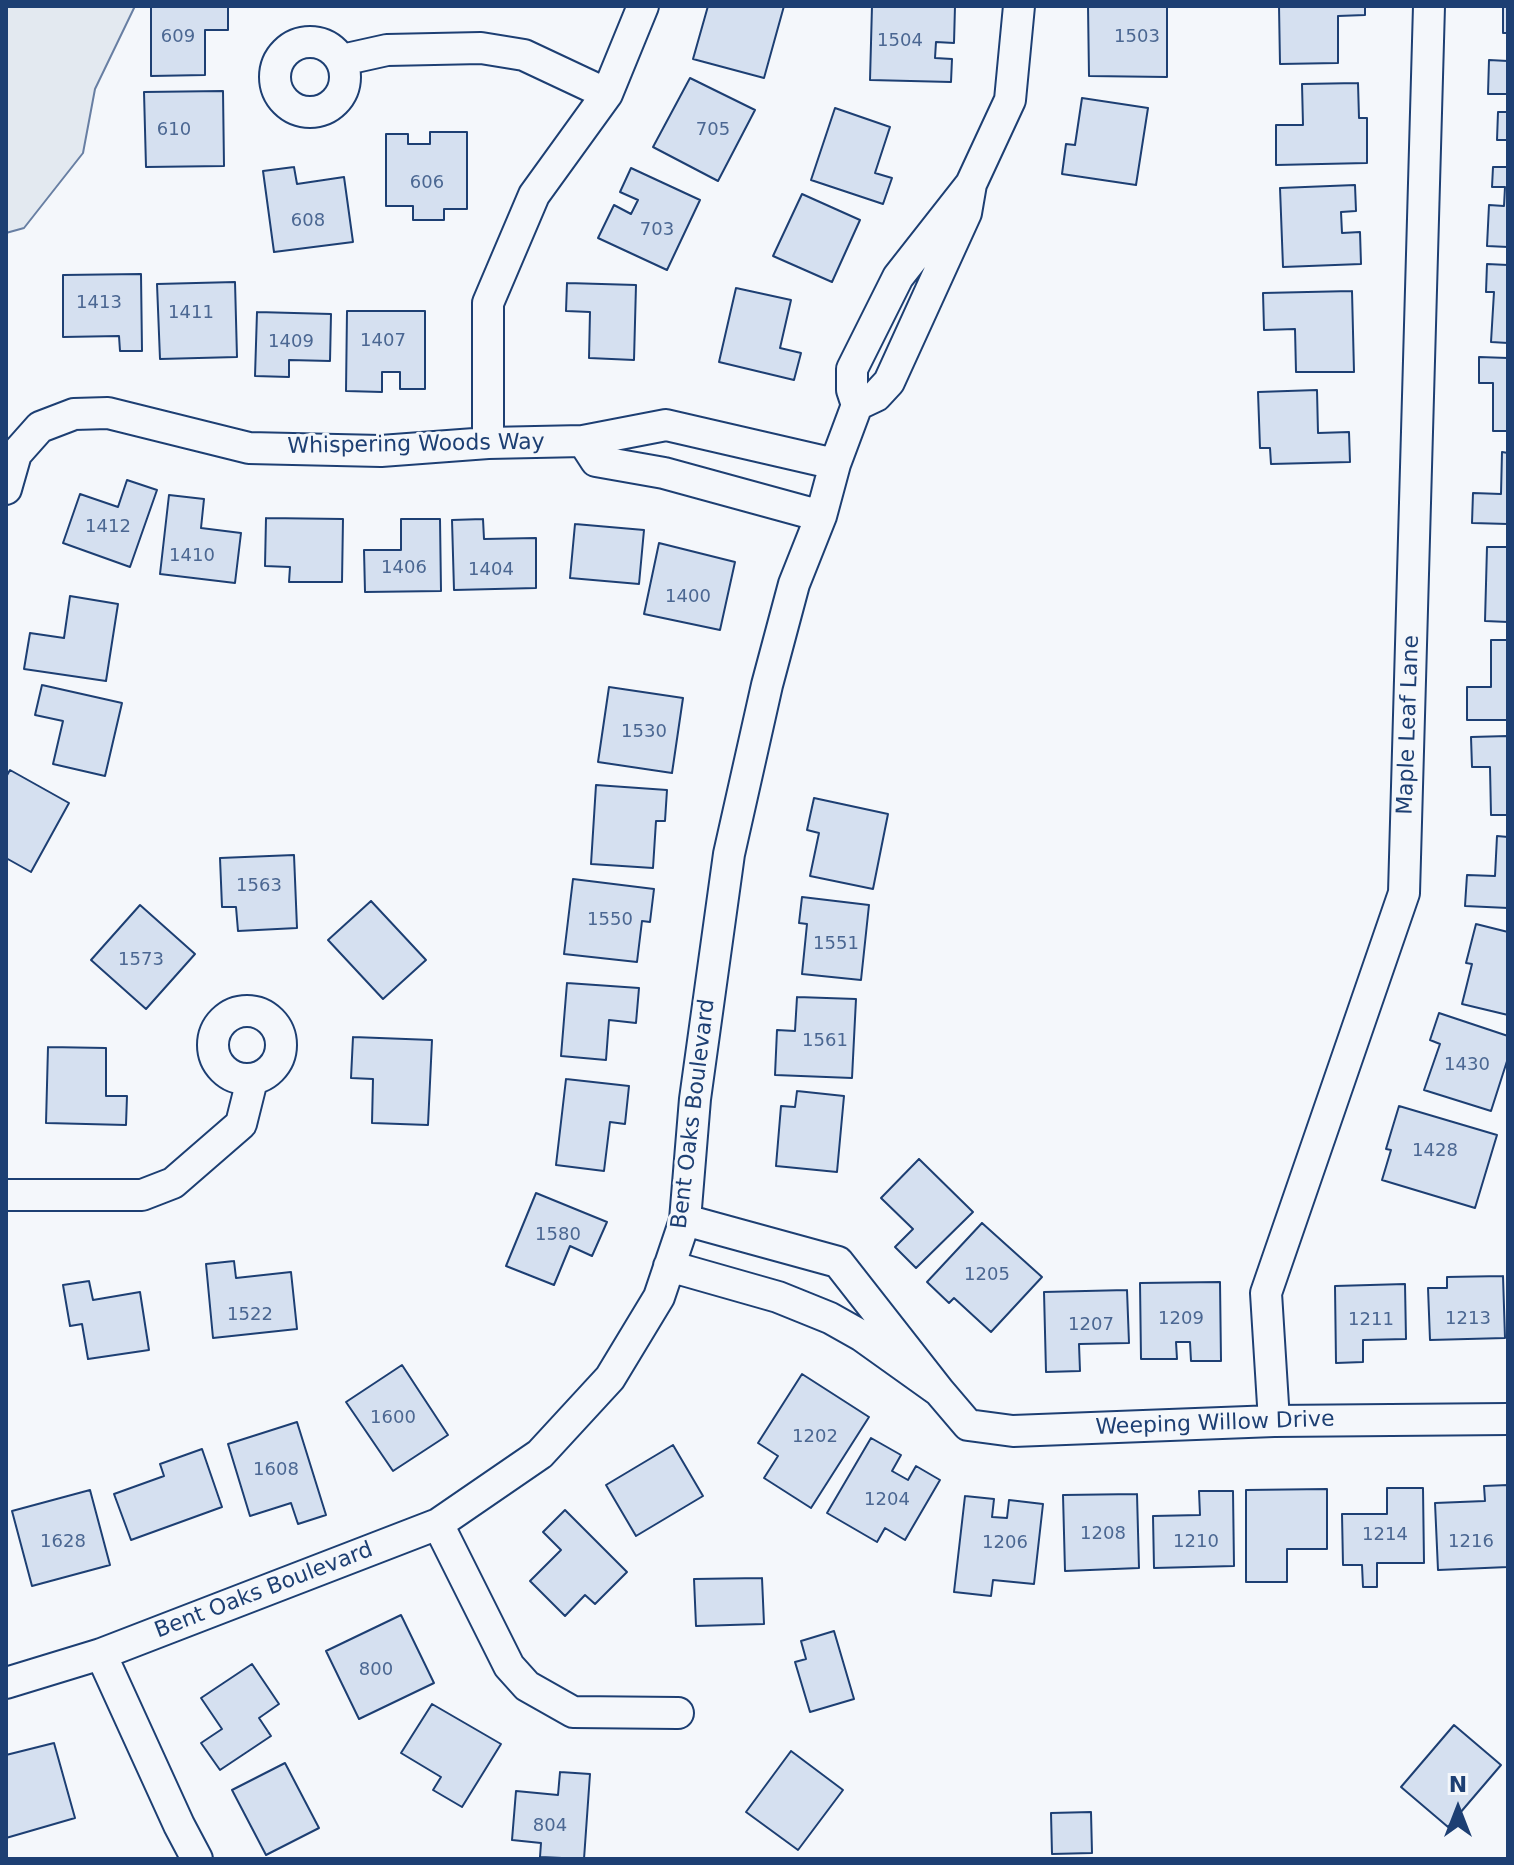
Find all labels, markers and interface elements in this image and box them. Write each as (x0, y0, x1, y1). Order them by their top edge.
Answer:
house number: 609 (161, 26, 195, 48)
house number: 1503 (1114, 26, 1160, 48)
house number: 1504 (877, 30, 923, 52)
house number: 610 (157, 119, 191, 141)
house number: 705 (696, 119, 730, 141)
house number: 606 (410, 172, 444, 194)
house number: 608 (291, 210, 325, 232)
house number: 703 (640, 219, 674, 241)
house number: 1413 (76, 292, 122, 314)
house number: 1411 (168, 302, 214, 324)
house number: 1407 (360, 330, 406, 352)
house number: 1409 (268, 331, 314, 353)
street label: Whispering Woods Way (287, 430, 545, 460)
house number: 1412 (85, 516, 131, 538)
house number: 1410 (169, 545, 215, 567)
house number: 1406 (381, 557, 427, 579)
house number: 1404 (468, 559, 514, 581)
house number: 1400 (665, 586, 711, 608)
street label: Maple Leaf Lane (1393, 635, 1425, 815)
house number: 1530 (621, 721, 667, 743)
house number: 1563 (236, 875, 282, 897)
house number: 1550 (587, 909, 633, 931)
house number: 1551 (813, 933, 859, 955)
house number: 1573 (118, 949, 164, 971)
street label: Bent Oaks Boulevard (667, 998, 721, 1230)
house number: 1561 (802, 1030, 848, 1052)
house number: 1430 (1444, 1054, 1490, 1076)
house number: 1428 (1412, 1140, 1458, 1162)
house number: 1580 (535, 1224, 581, 1246)
house number: 1205 (964, 1264, 1010, 1286)
house number: 1522 (227, 1304, 273, 1326)
house number: 1209 (1158, 1308, 1204, 1330)
house number: 1213 (1445, 1308, 1491, 1330)
house number: 1211 (1348, 1309, 1394, 1331)
house number: 1207 (1068, 1314, 1114, 1336)
house number: 1600 (370, 1407, 416, 1429)
street label: Weeping Willow Drive (1095, 1407, 1335, 1441)
house number: 1202 (792, 1426, 838, 1448)
house number: 1608 (253, 1459, 299, 1481)
house number: 1204 (864, 1489, 910, 1511)
house number: 1208 (1080, 1523, 1126, 1545)
house number: 1214 (1362, 1524, 1408, 1546)
house number: 1628 (40, 1531, 86, 1553)
house number: 1210 (1173, 1531, 1219, 1553)
house number: 1216 (1448, 1531, 1494, 1553)
house number: 1206 (982, 1532, 1028, 1554)
street label: Bent Oaks Boulevard (151, 1537, 377, 1645)
house number: 800 (359, 1659, 393, 1681)
north arrow (1418, 1769, 1498, 1849)
text: N (1449, 1772, 1467, 1797)
house number: 804 (533, 1815, 567, 1837)

